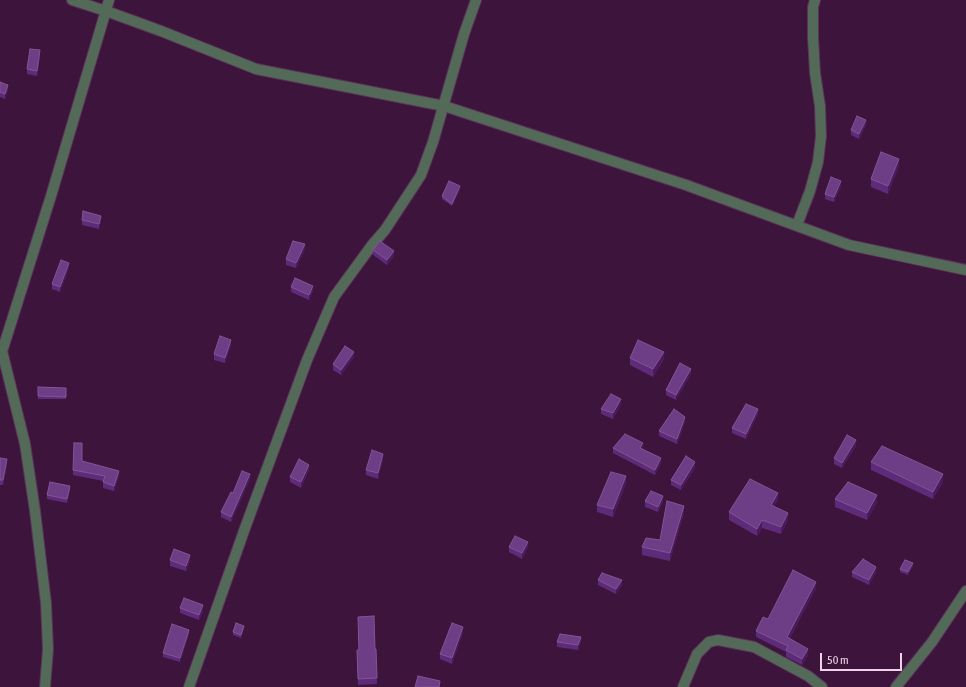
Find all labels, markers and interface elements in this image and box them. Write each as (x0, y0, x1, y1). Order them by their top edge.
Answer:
scale bar (822, 645, 904, 671)
text: 50 m (827, 653, 849, 667)

